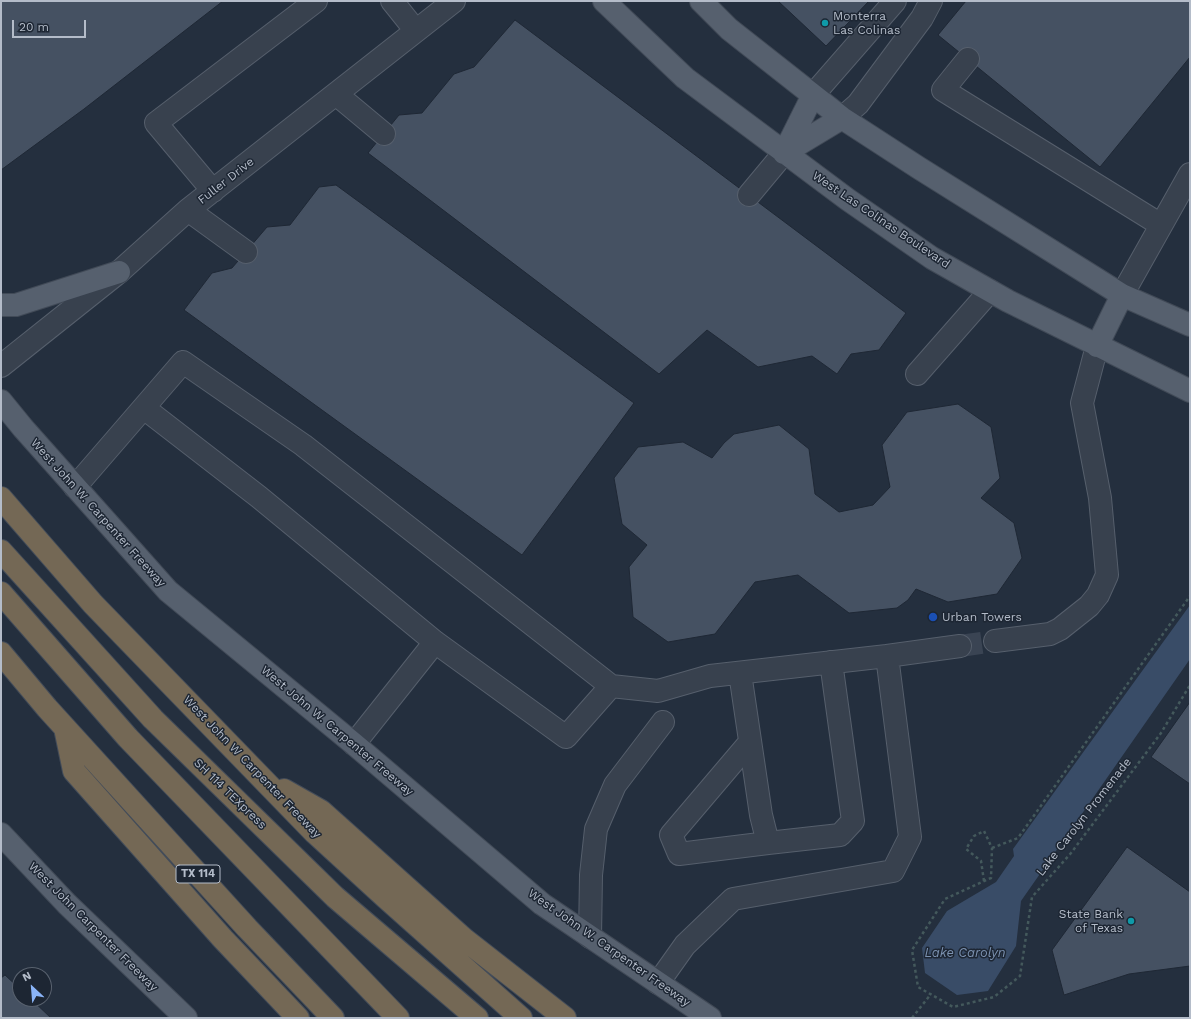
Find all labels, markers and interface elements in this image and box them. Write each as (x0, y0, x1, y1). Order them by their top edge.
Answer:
place label: Monterra Las Colinas (833, 9, 900, 37)
scale bar (14, 12, 88, 38)
marker: Monterra Las Colinas (820, 18, 830, 28)
text: 20 m (19, 20, 49, 34)
street label: Fuller Drive (195, 155, 257, 207)
street label: West Las Colinas Boulevard (809, 169, 953, 271)
street label: West John W. Carpenter Freeway (28, 436, 168, 590)
place label: Urban Towers (942, 610, 1022, 624)
marker: Urban Towers (927, 611, 939, 623)
street label: West John W. Carpenter Freeway (258, 663, 416, 799)
street label: West John W Carpenter Freeway (180, 693, 324, 841)
street label: Lake Carolyn Promenade (1033, 755, 1135, 879)
street label: SH 114 TEXpress (191, 756, 269, 832)
street label: West John Carpenter Freeway (25, 859, 161, 995)
road number: TX 114 (176, 865, 220, 883)
street label: West John W. Carpenter Freeway (525, 886, 693, 1010)
place label: State Bank of Texas (1059, 907, 1123, 935)
marker: State Bank of Texas (1126, 916, 1136, 926)
water label: Lake Carolyn (924, 945, 1006, 961)
north arrow (12, 967, 52, 1007)
text: N (20, 969, 33, 984)

